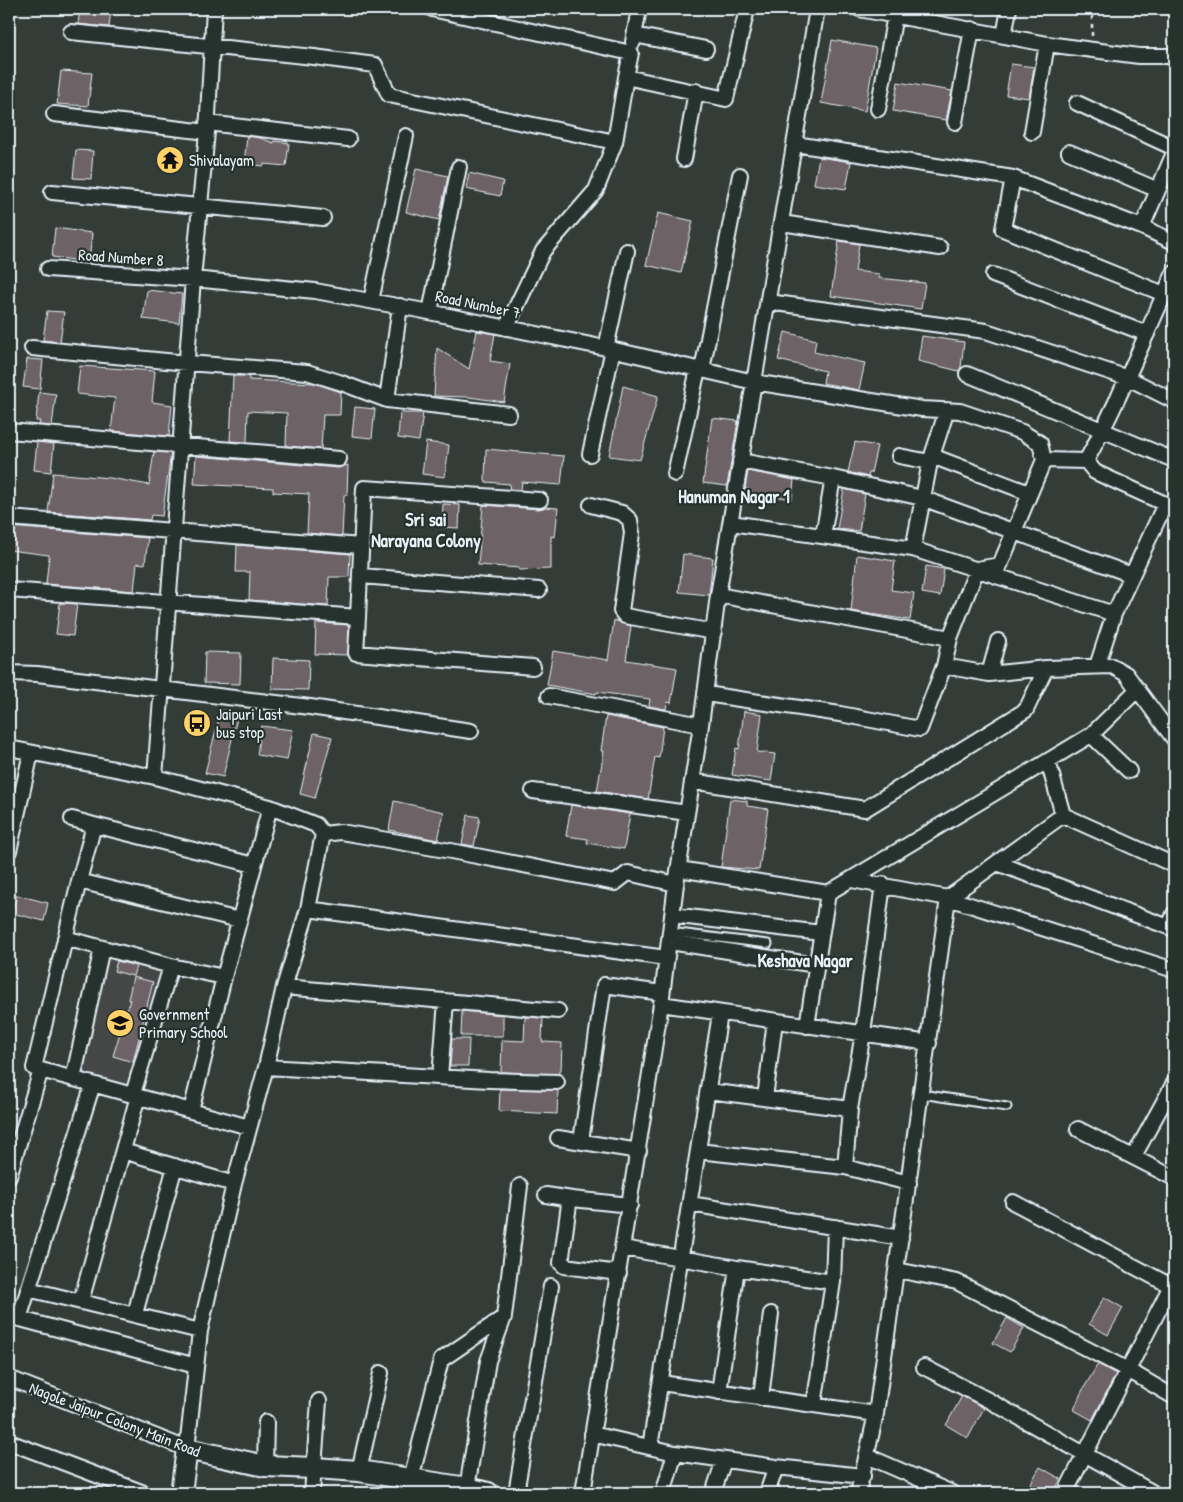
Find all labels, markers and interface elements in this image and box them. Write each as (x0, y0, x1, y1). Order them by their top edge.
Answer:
temple icon: Shivalayam (155, 145, 185, 175)
place label: Shivalayam (189, 149, 254, 171)
street label: Road Number 8 (78, 243, 164, 271)
street label: Road Number 7 (433, 284, 523, 324)
district label: Hanuman Nagar 1 (678, 484, 790, 510)
district label: Sri sai Narayana Colony (371, 507, 481, 554)
place label: Jaipuri Last bus stop (216, 703, 283, 743)
bus stop icon: Jaipuri Last bus stop (182, 708, 212, 738)
district label: Keshava Nagar (757, 948, 853, 974)
place label: Government Primary School (139, 1003, 228, 1043)
school or university icon: Government Primary School (105, 1008, 135, 1038)
street label: Nagole Jaipur Colony Main Road (26, 1376, 204, 1462)

